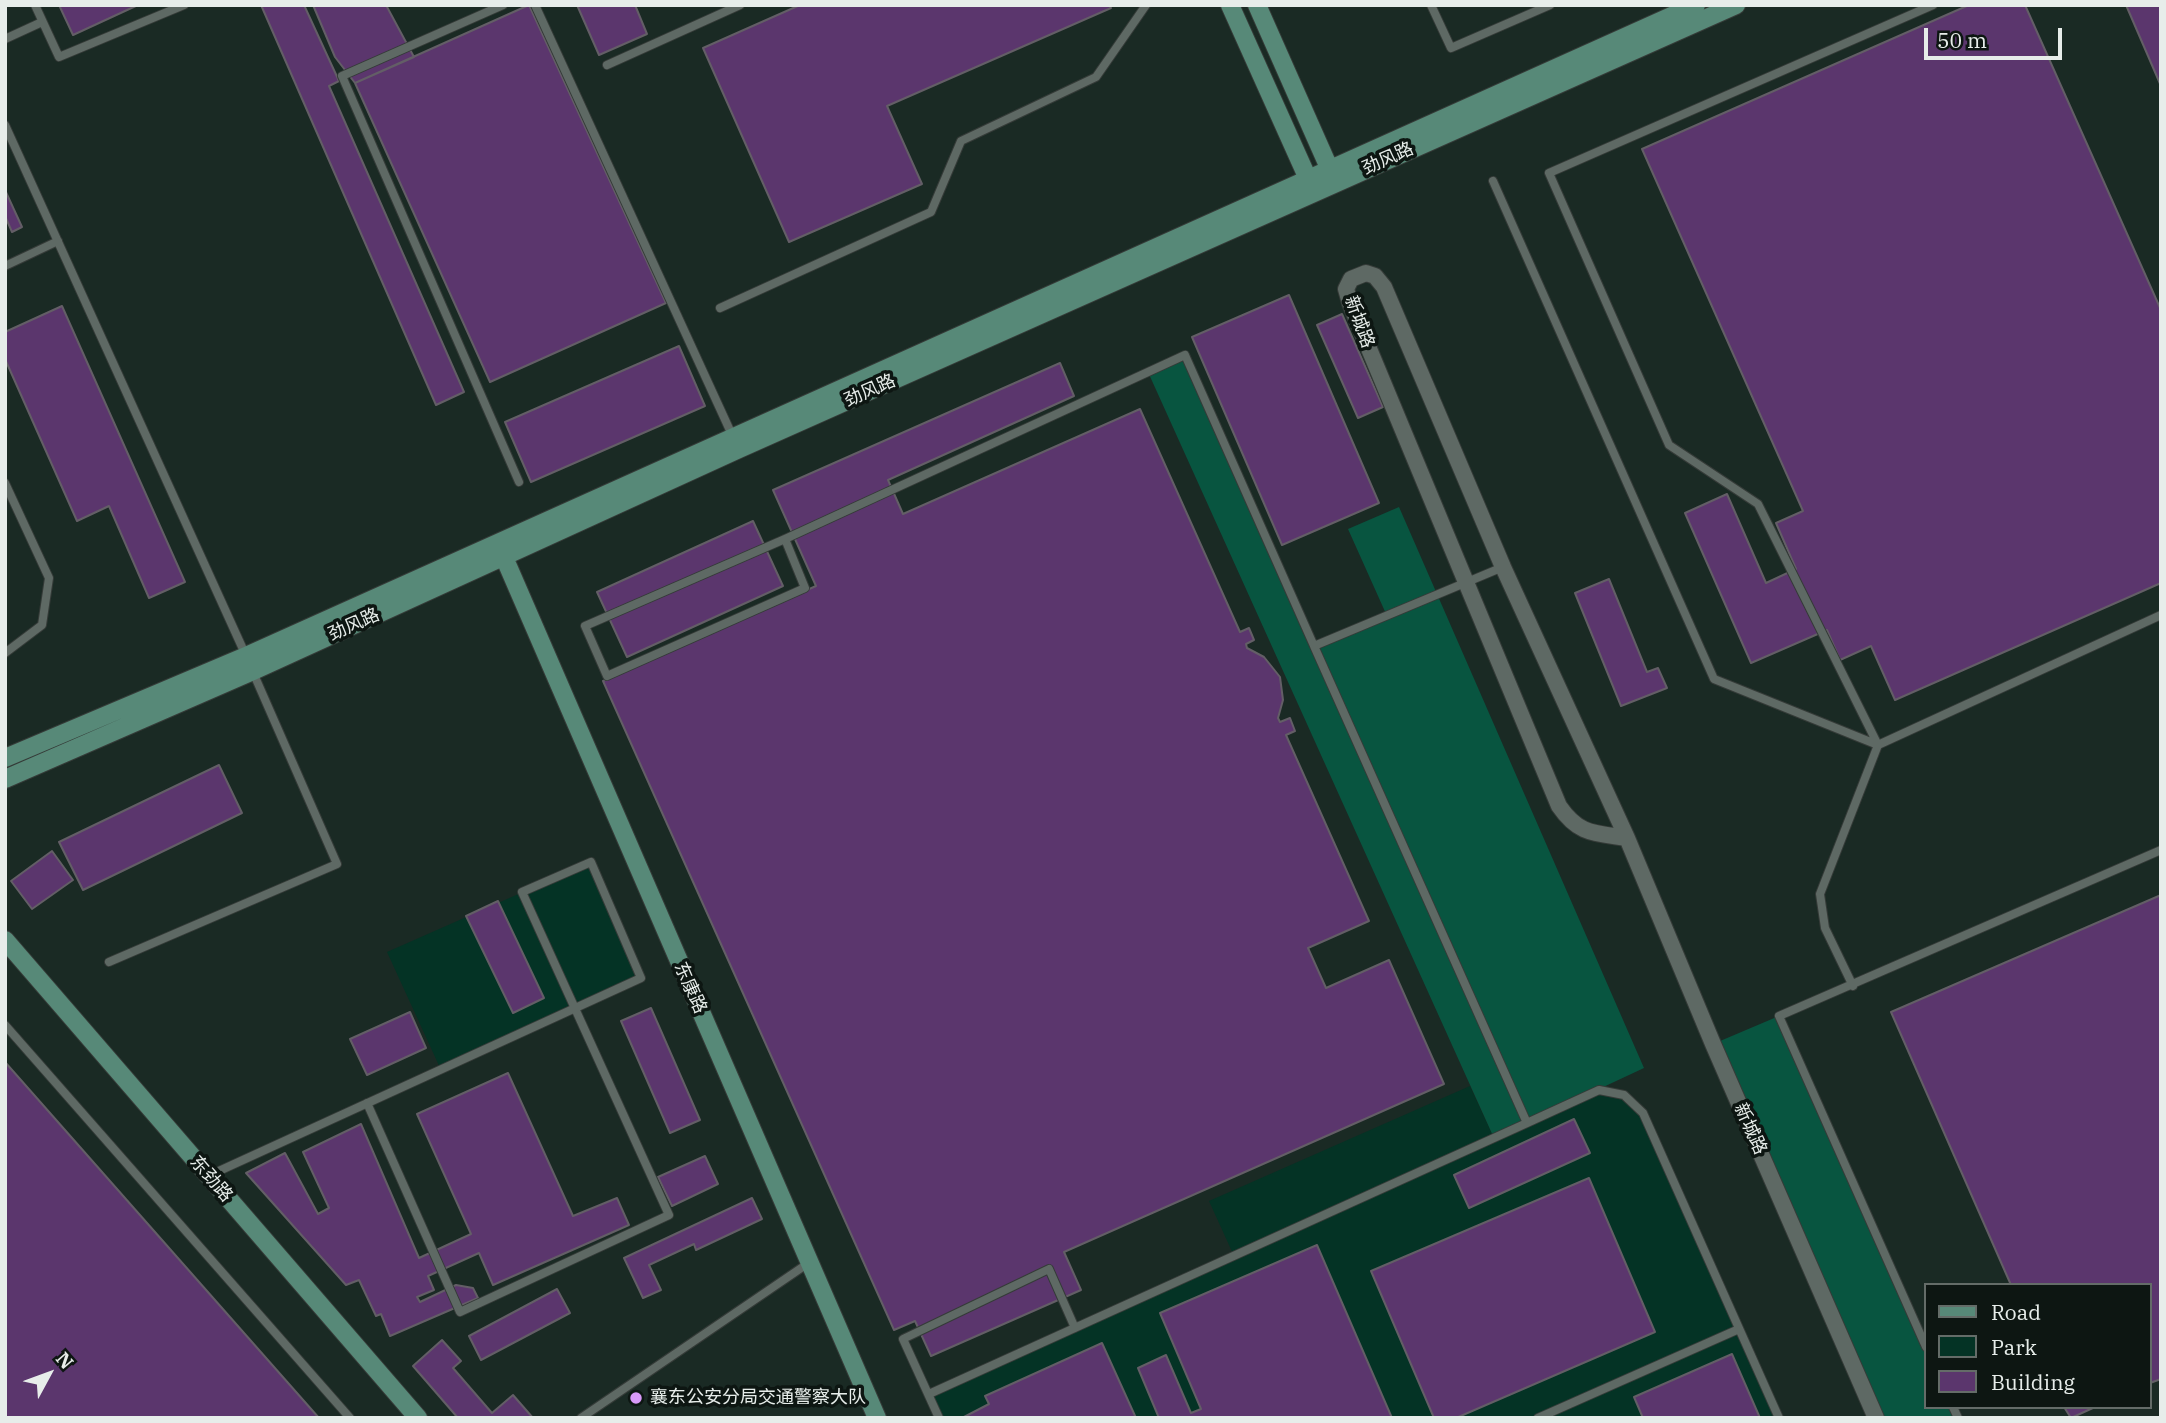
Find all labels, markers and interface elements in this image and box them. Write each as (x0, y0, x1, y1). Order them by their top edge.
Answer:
scale bar (1928, 14, 2066, 58)
text: 50 m (1937, 26, 1987, 54)
street label: 劲风路 (1359, 138, 1417, 180)
street label: 新城路 (1340, 293, 1378, 351)
street label: 劲风路 (841, 370, 899, 412)
street label: 劲风路 (325, 604, 383, 646)
street label: 东康路 (669, 959, 711, 1017)
street label: 新城路 (1729, 1100, 1771, 1158)
street label: 东劲路 (185, 1152, 237, 1206)
legend (1924, 1283, 2152, 1409)
text: Road (1991, 1298, 2041, 1326)
text: Park (1991, 1333, 2037, 1361)
north arrow (14, 1339, 84, 1409)
text: N (51, 1347, 79, 1374)
text: Building (1991, 1368, 2075, 1396)
place label: 襄东公安分局交通警察大队 (650, 1387, 866, 1409)
marker: 襄东公安分局交通警察大队 (628, 1390, 644, 1406)

